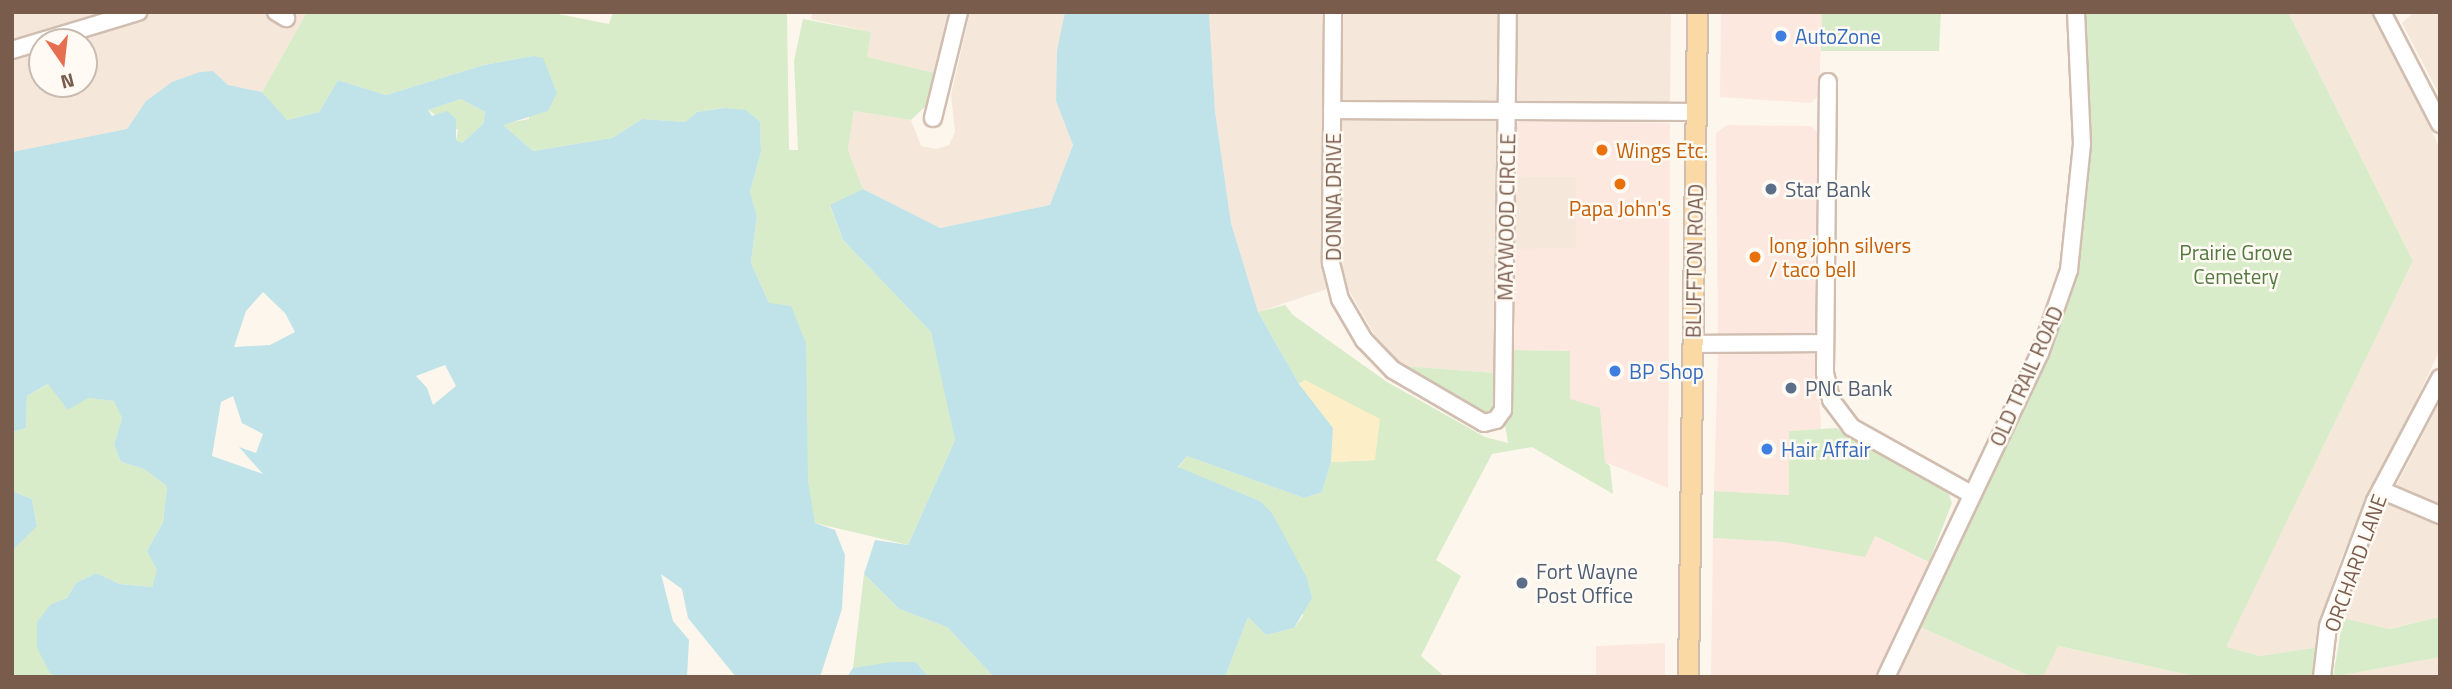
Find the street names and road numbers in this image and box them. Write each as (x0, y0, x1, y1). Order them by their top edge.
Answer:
street label: DONNA DRIVE (1320, 133, 1346, 261)
street label: MAYWOOD CIRCLE (1492, 133, 1520, 301)
street label: BLUFFTON ROAD (1680, 184, 1708, 338)
street label: OLD TRAIL ROAD (1984, 302, 2068, 450)
street label: ORCHARD LANE (2318, 491, 2392, 635)

